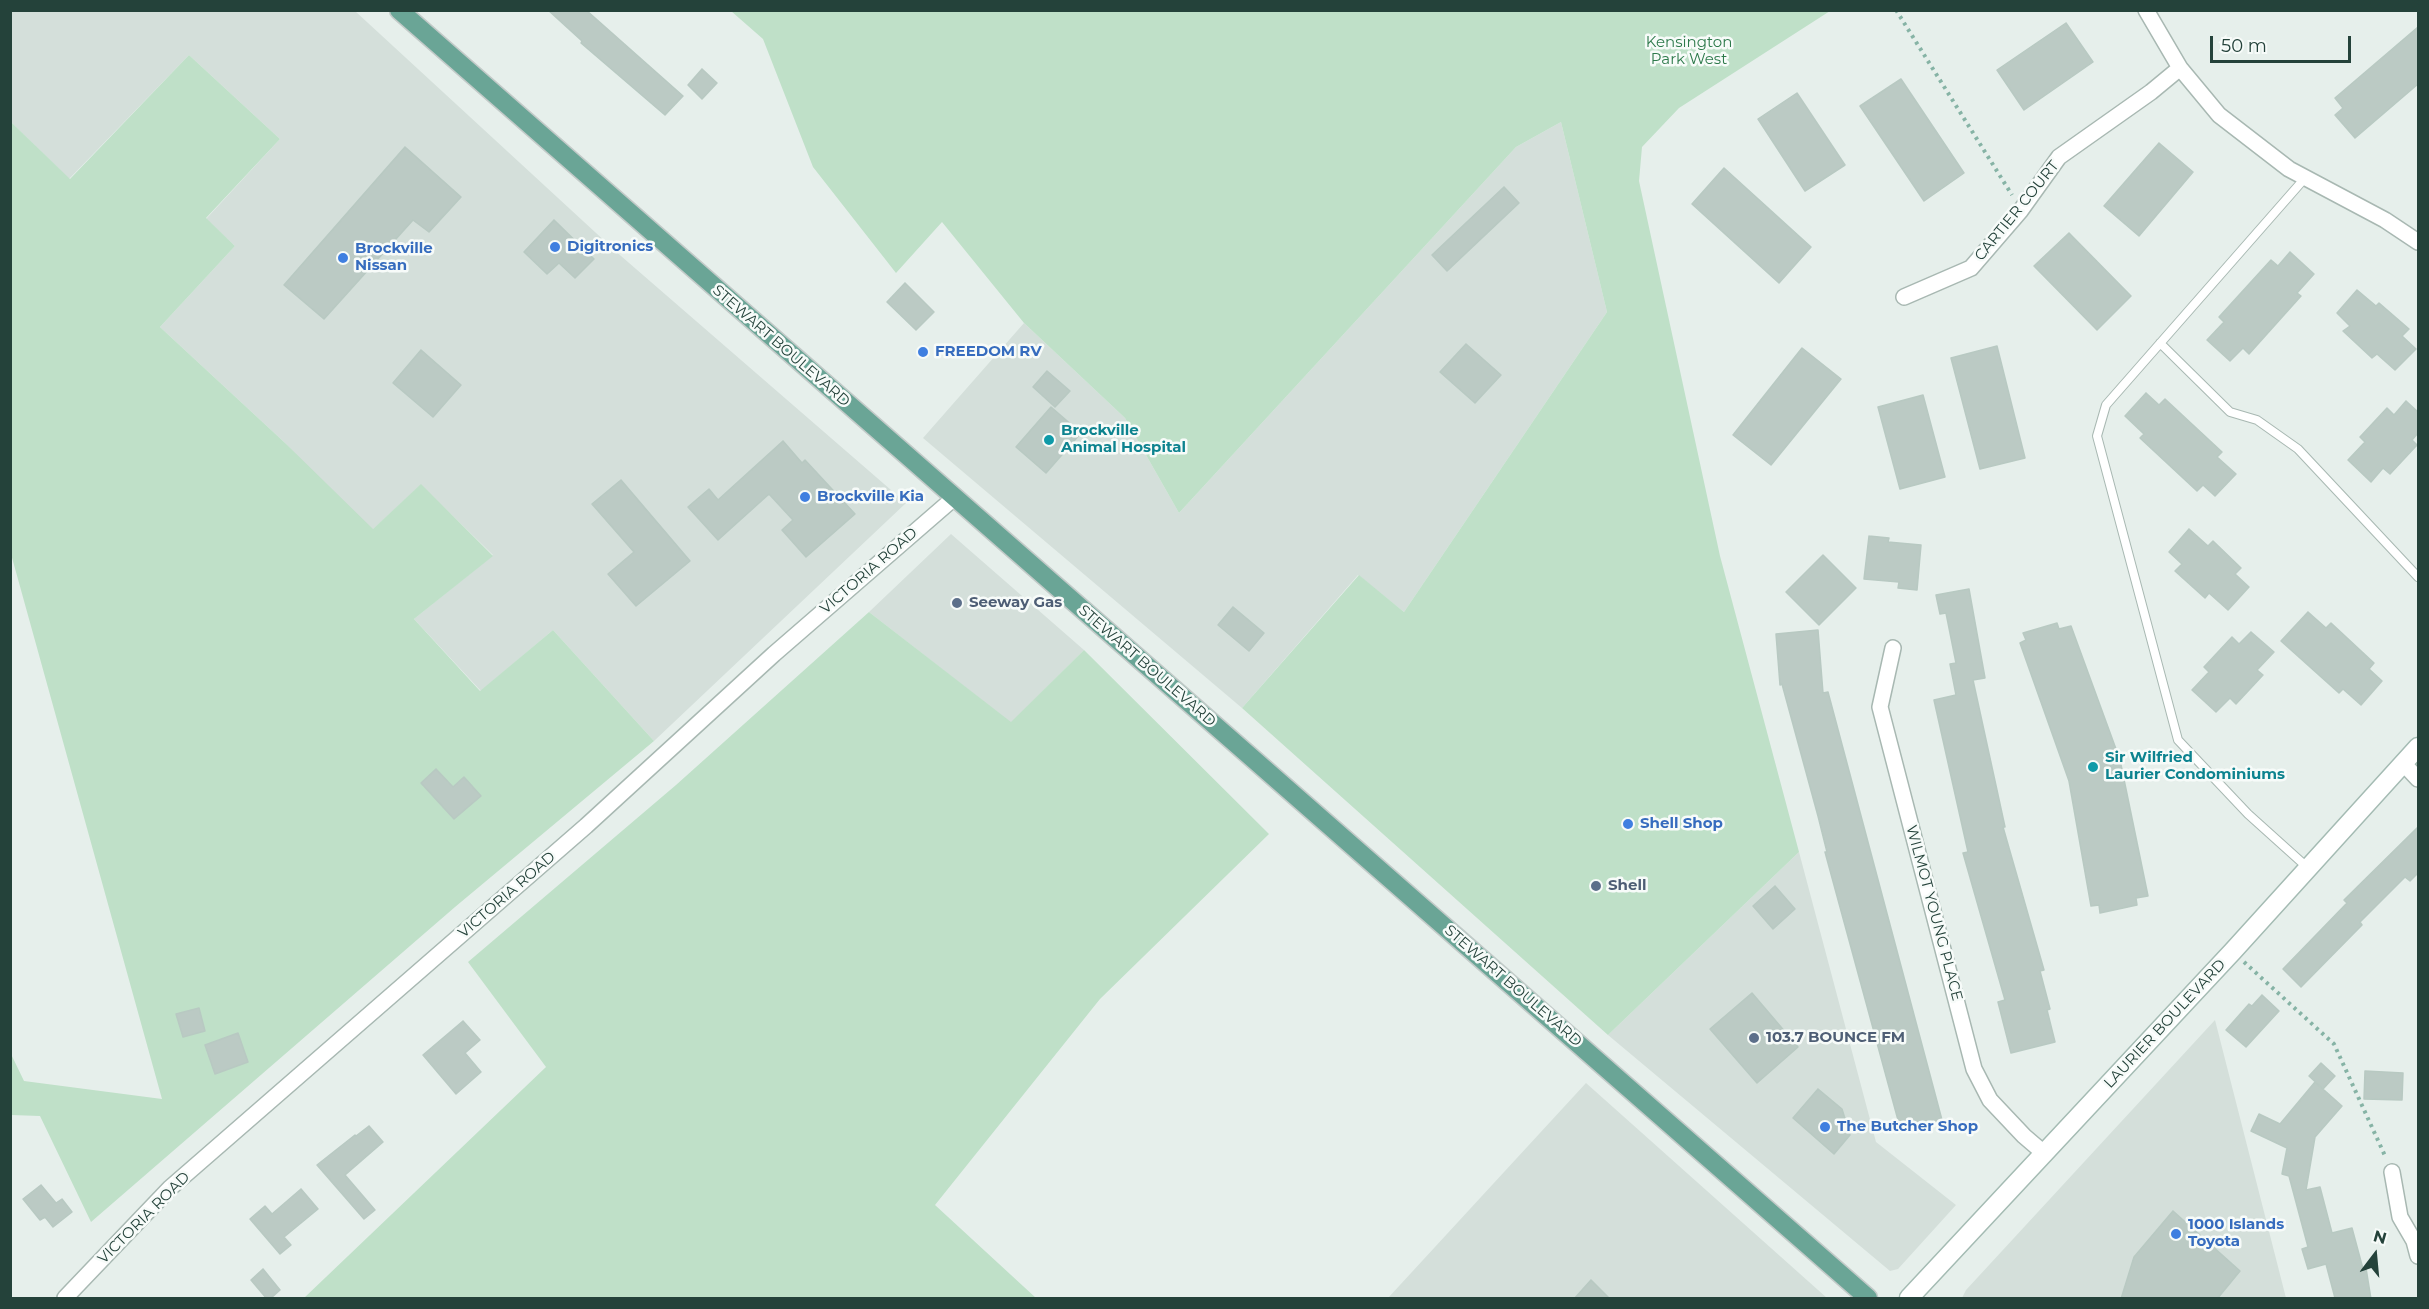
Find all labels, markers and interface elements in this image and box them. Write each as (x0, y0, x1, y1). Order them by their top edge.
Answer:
scale bar (2213, 24, 2354, 62)
park label: Kensington Park West (1646, 34, 1732, 69)
text: 50 m (2221, 35, 2267, 57)
street label: CARTIER COURT (1971, 157, 2063, 265)
place label: Digitronics (567, 238, 653, 256)
place label: Brockville Nissan (355, 240, 433, 275)
marker: Digitronics (548, 240, 562, 254)
marker: Brockville Nissan (336, 251, 350, 265)
street label: STEWART BOULEVARD (709, 281, 853, 411)
place label: FREEDOM RV (935, 343, 1042, 361)
marker: FREEDOM RV (916, 345, 930, 359)
place label: Brockville Animal Hospital (1061, 422, 1186, 457)
marker: Brockville Animal Hospital (1042, 433, 1056, 447)
place label: Brockville Kia (817, 488, 924, 506)
marker: Brockville Kia (798, 490, 812, 504)
street label: VICTORIA ROAD (817, 524, 921, 618)
place label: Seeway Gas (969, 594, 1062, 612)
marker: Seeway Gas (950, 596, 964, 610)
street label: STEWART BOULEVARD (1075, 601, 1219, 731)
place label: Sir Wilfried Laurier Condominiums (2105, 749, 2285, 784)
marker: Sir Wilfried Laurier Condominiums (2086, 760, 2100, 774)
place label: Shell Shop (1640, 815, 1723, 833)
marker: Shell Shop (1621, 817, 1635, 831)
street label: WILMOT YOUNG PLACE (1902, 823, 1966, 1003)
street label: VICTORIA ROAD (455, 848, 559, 942)
place label: Shell (1608, 877, 1646, 895)
marker: Shell (1589, 879, 1603, 893)
street label: STEWART BOULEVARD (1441, 921, 1585, 1051)
street label: LAURIER BOULEVARD (2101, 956, 2229, 1092)
place label: 103.7 BOUNCE FM (1766, 1029, 1905, 1047)
marker: 103.7 BOUNCE FM (1747, 1031, 1761, 1045)
place label: The Butcher Shop (1837, 1118, 1978, 1136)
marker: The Butcher Shop (1818, 1120, 1832, 1134)
street label: VICTORIA ROAD (94, 1168, 194, 1268)
place label: 1000 Islands Toyota (2188, 1216, 2284, 1251)
north arrow (2345, 1225, 2405, 1285)
text: N (2371, 1226, 2389, 1248)
marker: 1000 Islands Toyota (2169, 1227, 2183, 1241)

